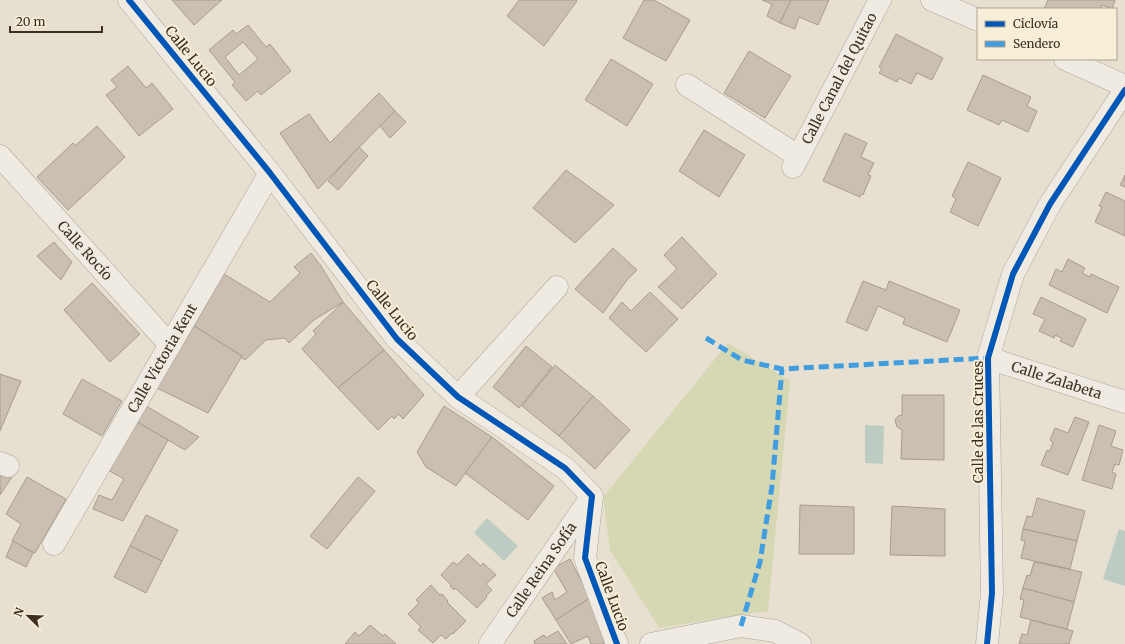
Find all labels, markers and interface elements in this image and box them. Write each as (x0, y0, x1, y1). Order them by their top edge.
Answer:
scale bar (10, 8, 102, 34)
legend (977, 8, 1117, 60)
street label: Calle Canal del Quitao (798, 10, 881, 147)
text: 20 m (16, 14, 45, 29)
text: Ciclovía (1013, 16, 1059, 31)
street label: Calle Lucio (161, 22, 221, 90)
text: Sendero (1013, 36, 1060, 51)
street label: Calle Rocío (53, 217, 116, 284)
street label: Calle Lucio (362, 276, 422, 344)
street label: Calle Victoria Kent (123, 300, 201, 416)
street label: Calle Zalabeta (1009, 357, 1105, 403)
street label: Calle de las Cruces (969, 361, 987, 483)
street label: Calle Reina Sofía (502, 518, 581, 621)
street label: Calle Lucio (591, 559, 633, 633)
north arrow (8, 596, 48, 636)
text: N (11, 605, 27, 619)

